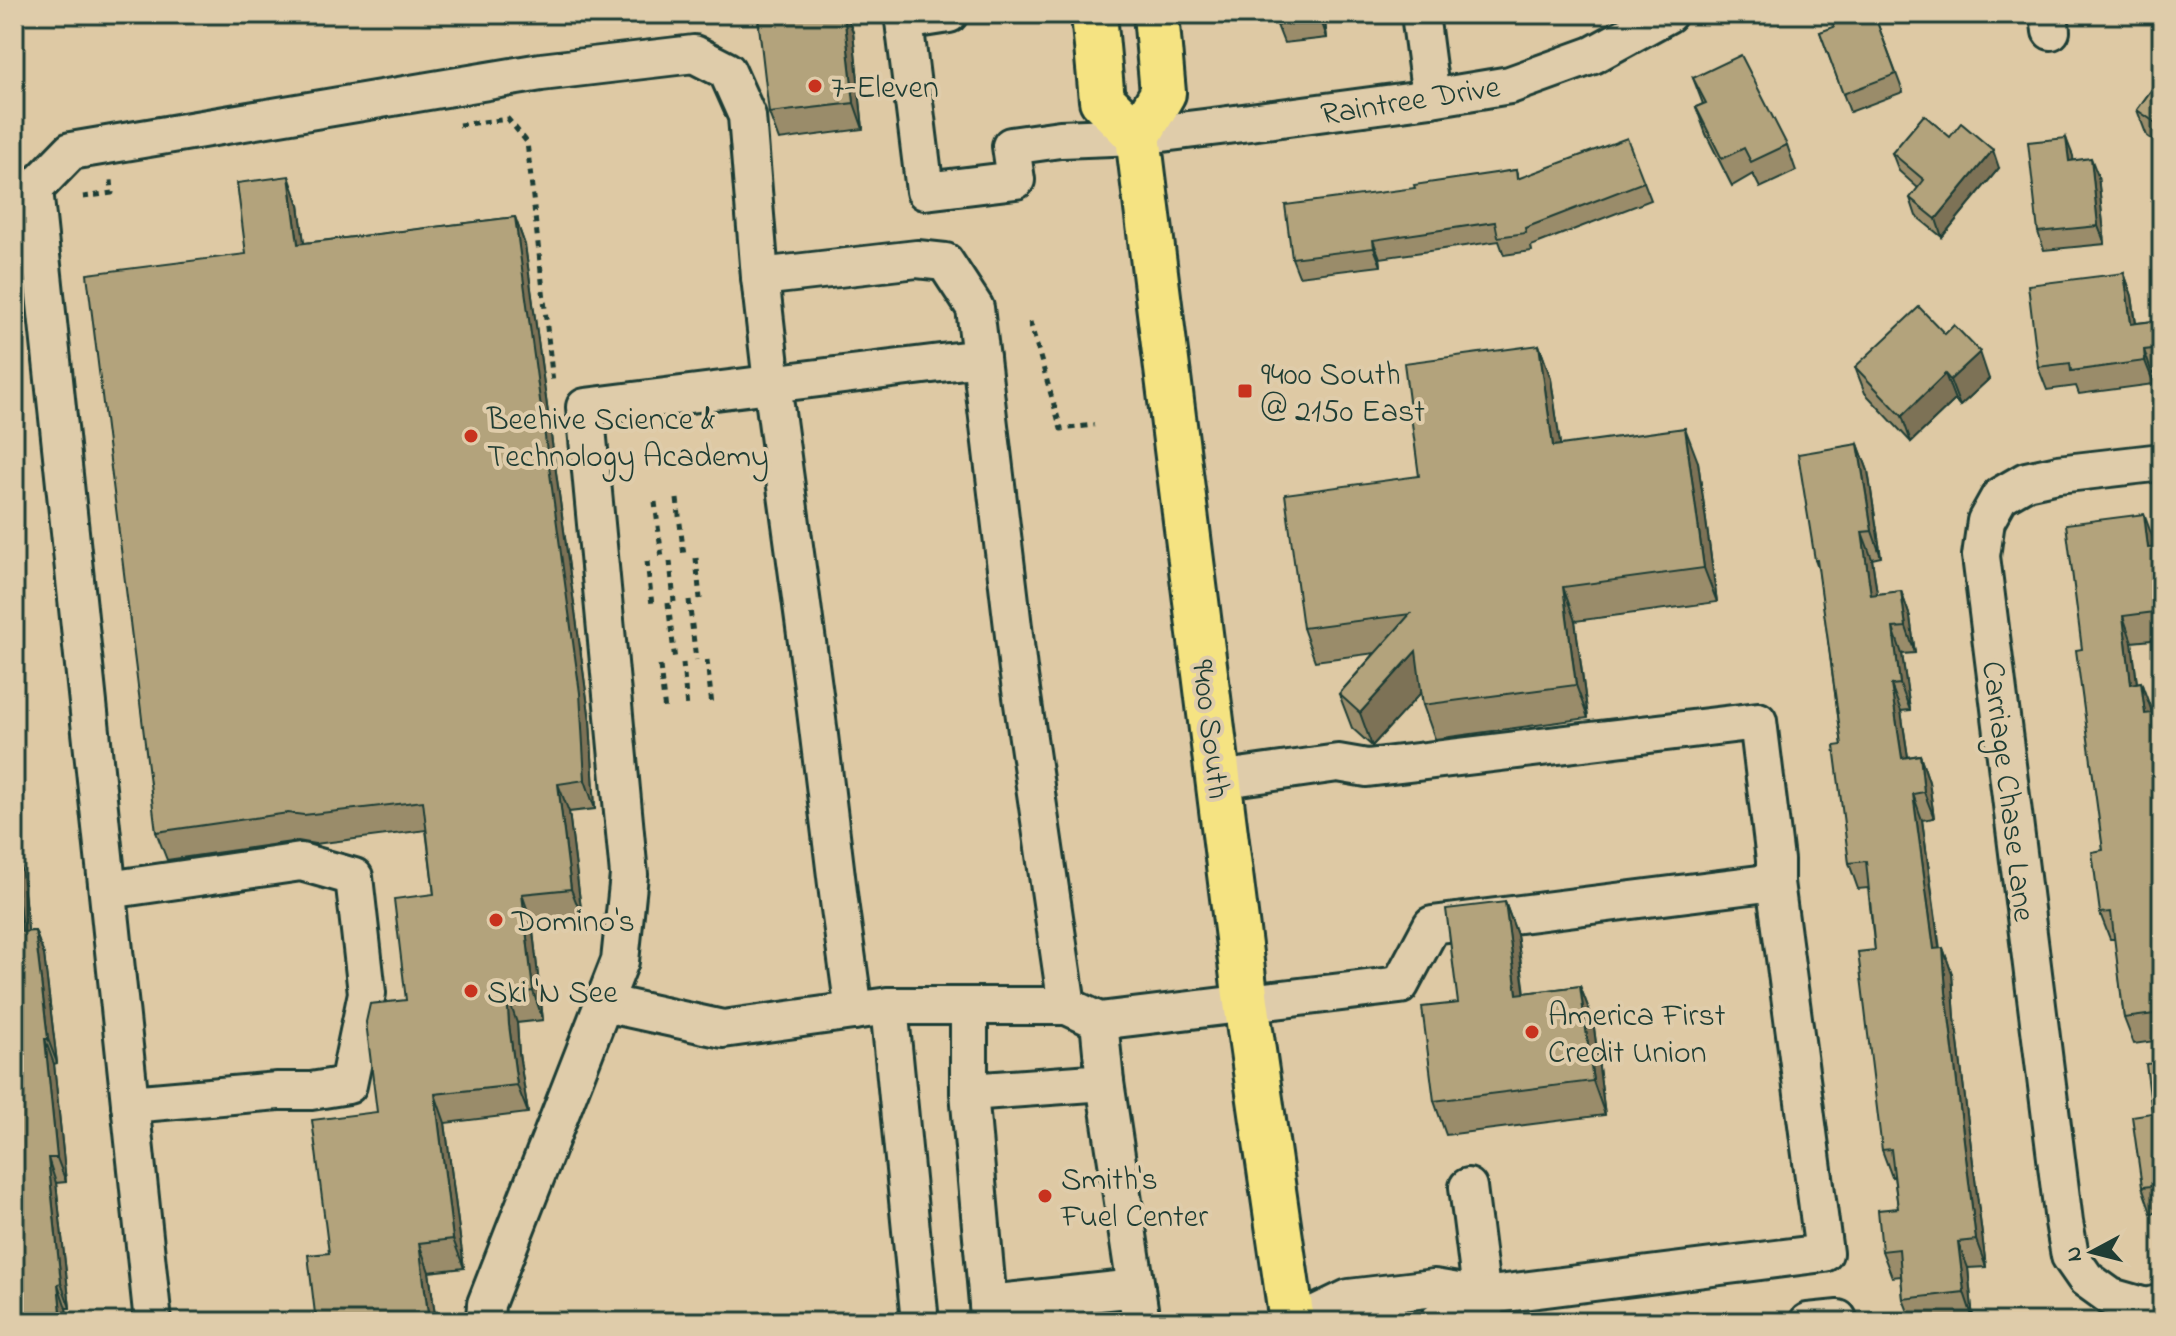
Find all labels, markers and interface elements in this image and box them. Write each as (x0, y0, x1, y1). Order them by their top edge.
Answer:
street label: Raintree Drive (1318, 65, 1504, 140)
place label: 7-Eleven (831, 66, 939, 113)
marker: 7-Eleven (806, 77, 824, 95)
place label: 9400 South @ 2150 East (1261, 353, 1425, 437)
marker: 9400 South @ 2150 East (1236, 382, 1254, 400)
place label: Beehive Science & Technology Academy (486, 398, 769, 482)
marker: Beehive Science & Technology Academy (462, 427, 480, 445)
street label: 9400 South (1177, 657, 1240, 802)
street label: Carriage Chase Lane (1967, 658, 2046, 925)
place label: Domino's (511, 900, 635, 947)
marker: Domino's (487, 911, 505, 929)
place label: Ski 'N See (487, 971, 618, 1018)
marker: Ski 'N See (462, 982, 480, 1000)
place label: America First Credit Union (1548, 994, 1726, 1078)
marker: America First Credit Union (1523, 1023, 1541, 1041)
place label: Smith's Fuel Center (1060, 1158, 1208, 1242)
marker: Smith's Fuel Center (1036, 1187, 1054, 1205)
north arrow (2052, 1212, 2132, 1292)
text: N (2058, 1245, 2092, 1263)

